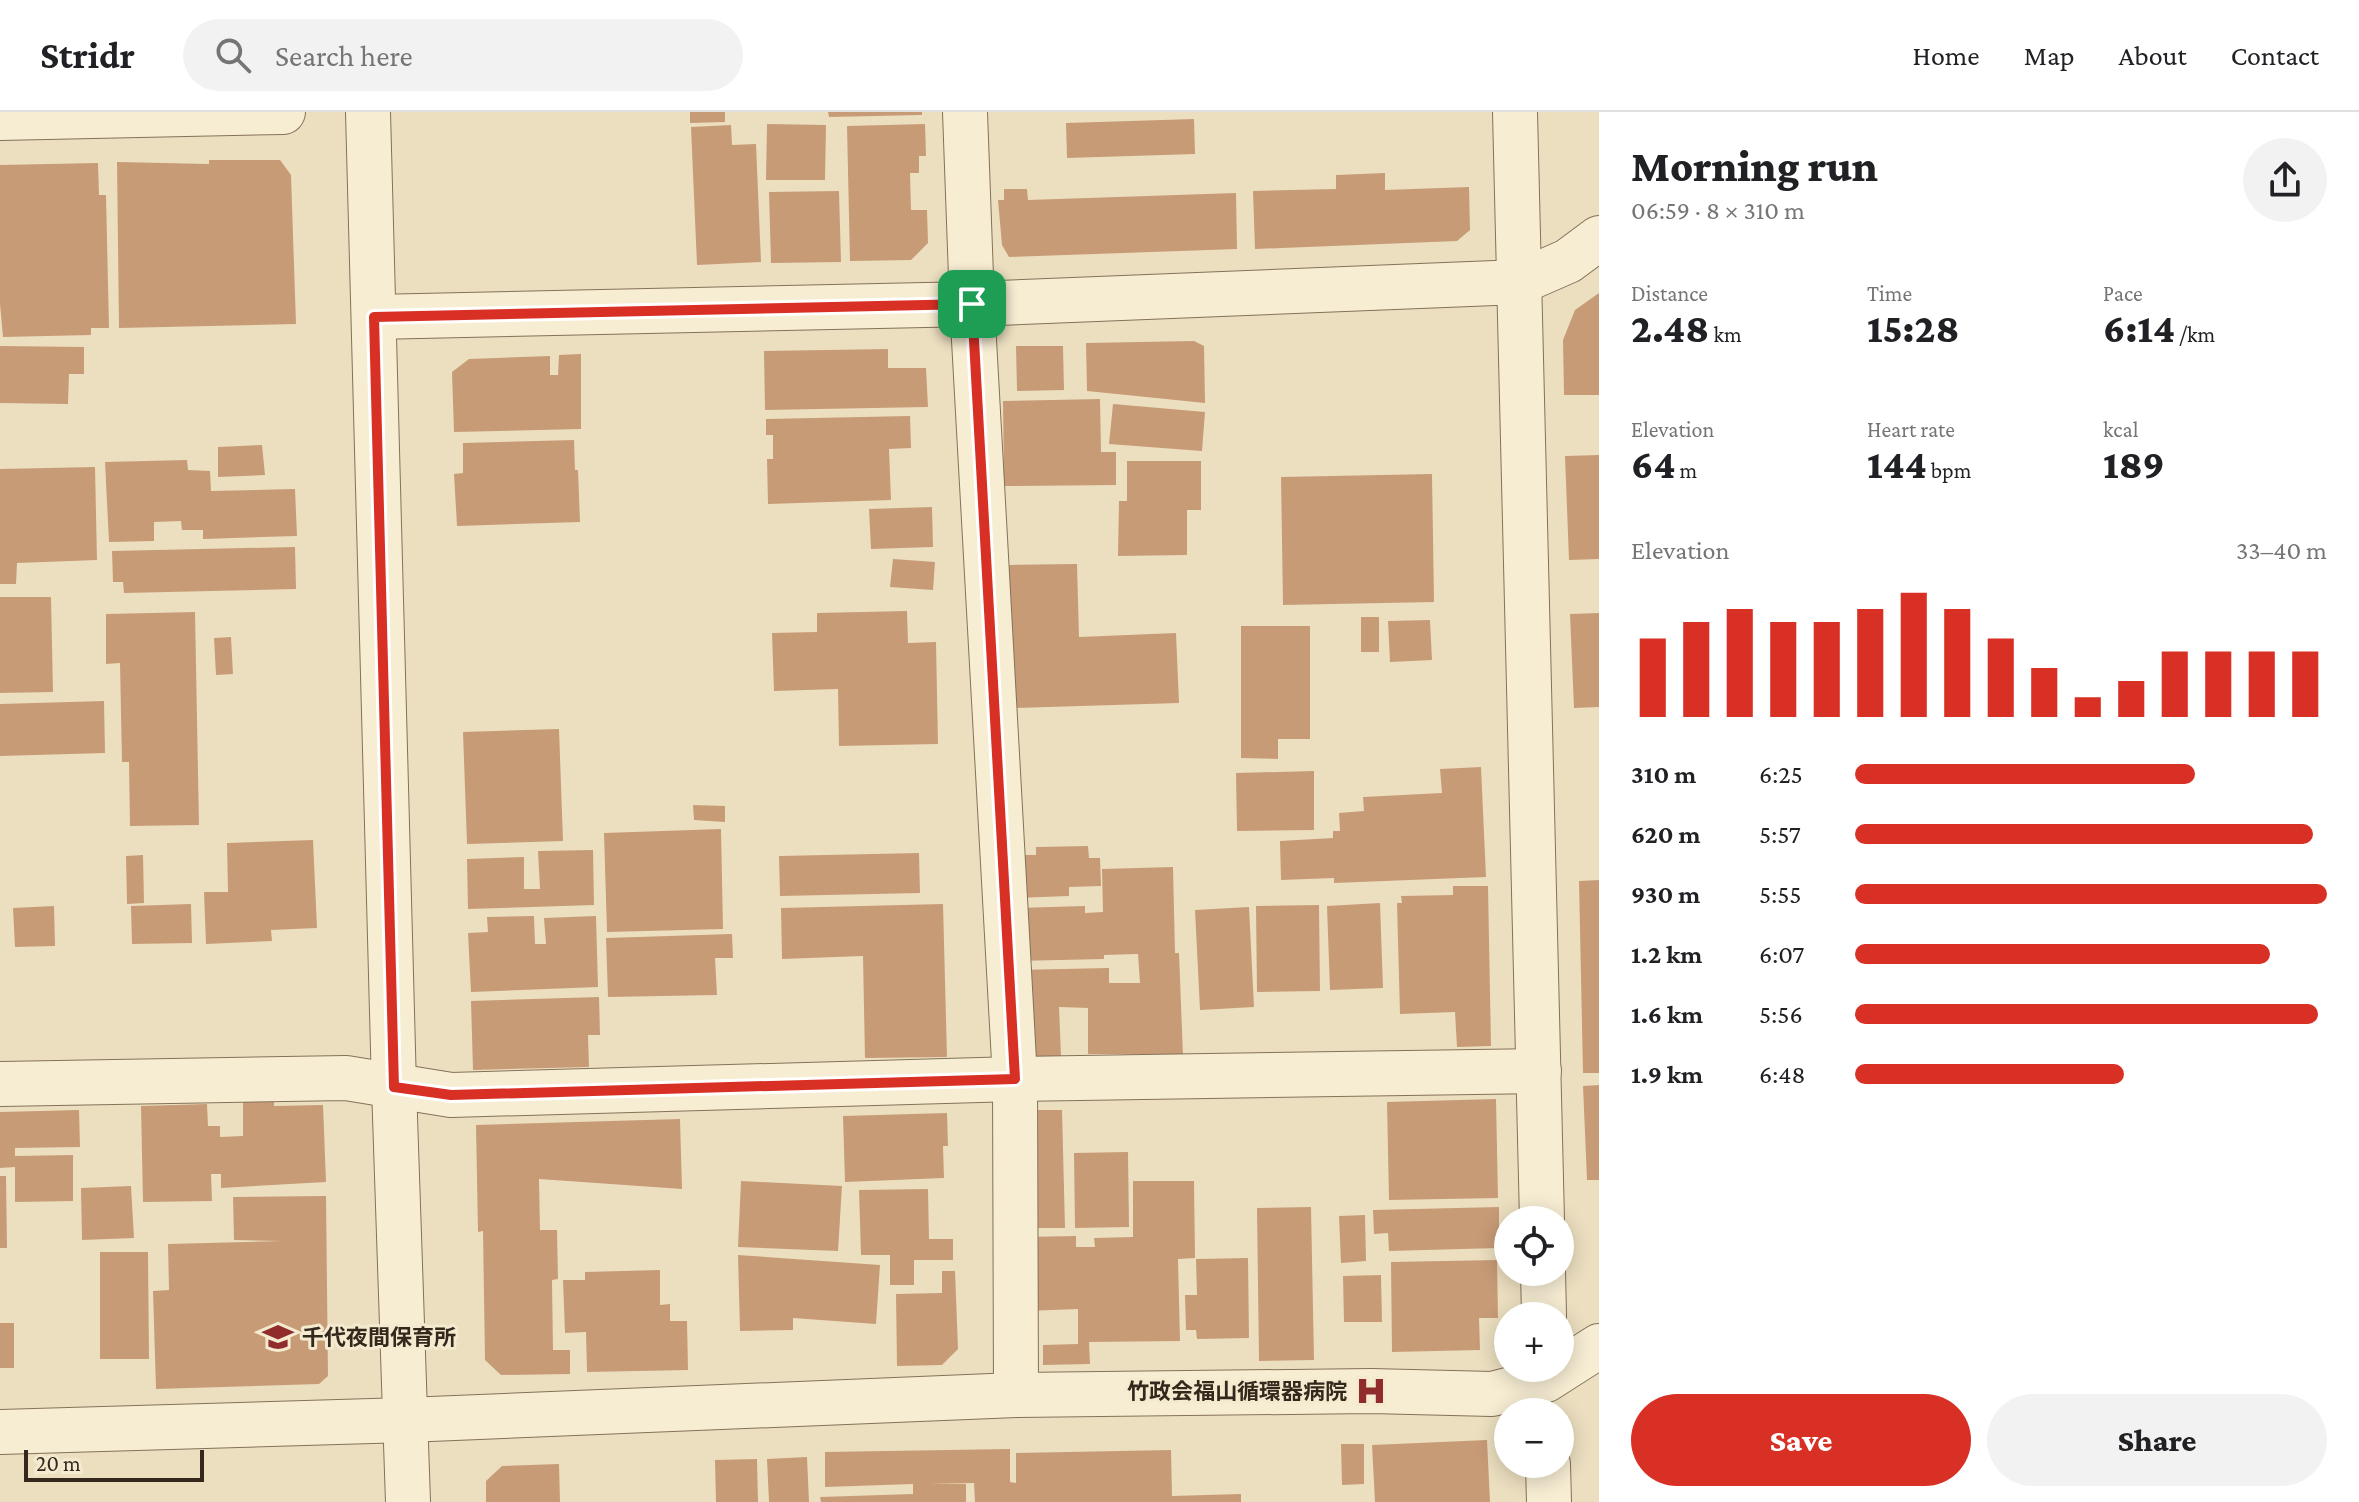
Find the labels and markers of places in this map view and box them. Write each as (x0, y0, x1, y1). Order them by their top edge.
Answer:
pin (938, 270, 1006, 338)
school or university icon: 千代夜間保育所 (261, 1320, 295, 1354)
place label: 千代夜間保育所 (302, 1325, 456, 1350)
hospital icon: 竹政会福山循環器病院 (1354, 1374, 1388, 1408)
place label: 竹政会福山循環器病院 (1127, 1379, 1347, 1404)

